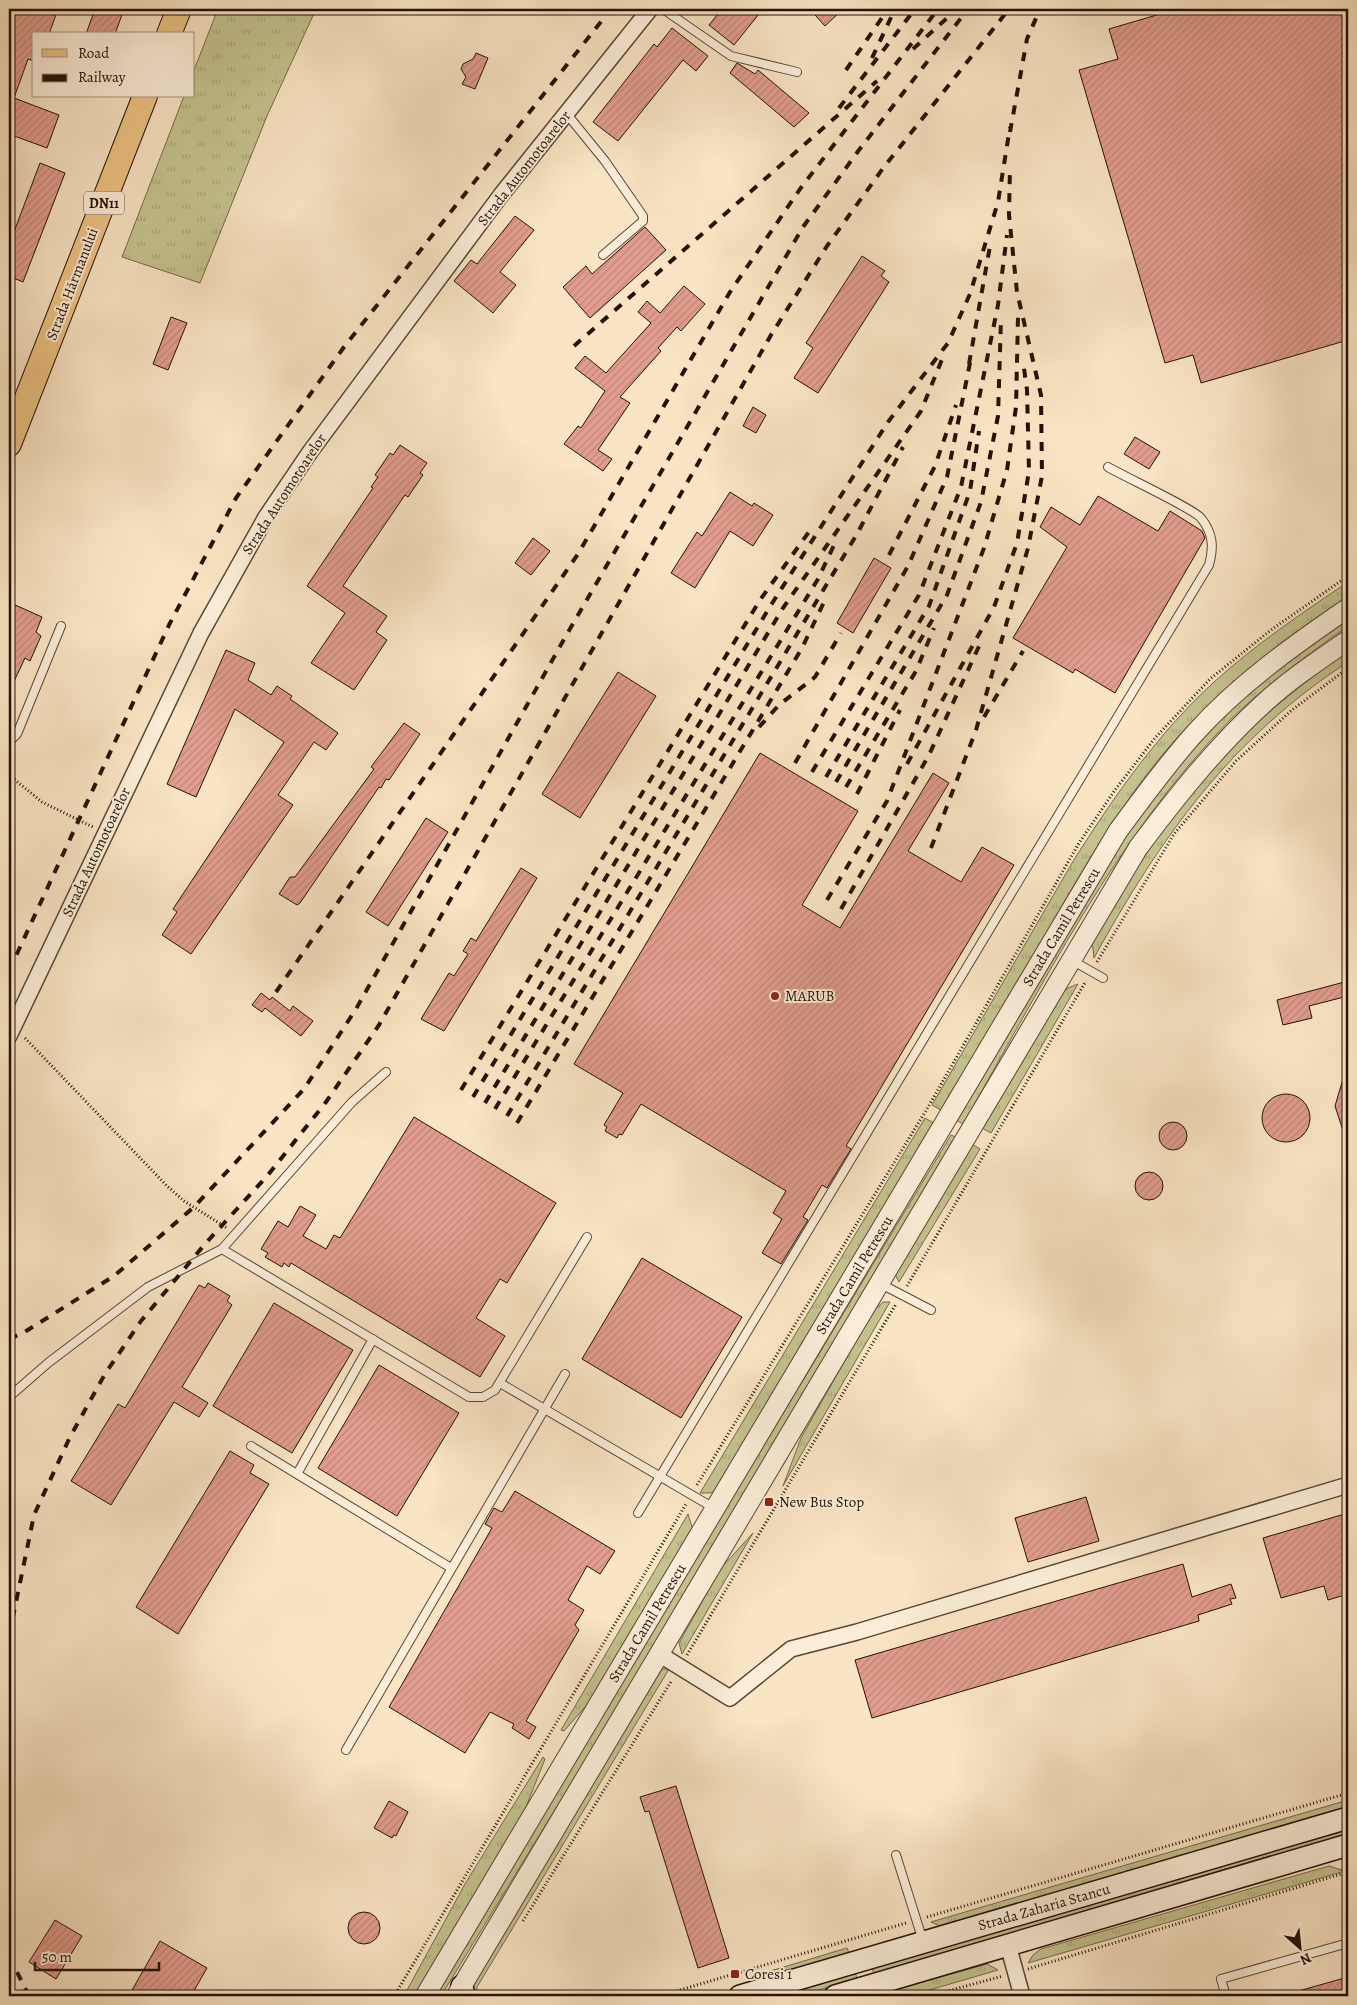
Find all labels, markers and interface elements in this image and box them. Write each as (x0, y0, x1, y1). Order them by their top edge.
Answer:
legend (32, 32, 195, 98)
text: Road (78, 43, 110, 63)
text: Railway (78, 67, 126, 87)
street label: Strada Automotoarelor (473, 106, 575, 230)
road number: DN11 (84, 192, 124, 214)
street label: Strada Hărmanului (41, 225, 103, 343)
street label: Strada Automotoarelor (237, 429, 331, 559)
street label: Strada Automotoarelor (57, 784, 135, 920)
street label: Strada Camil Petrescu (1018, 863, 1105, 990)
place label: MARUB (785, 986, 835, 1006)
marker: MARUB (769, 990, 781, 1002)
street label: Strada Camil Petrescu (811, 1211, 898, 1338)
place label: New Bus Stop (779, 1492, 864, 1512)
marker: New Bus Stop (763, 1496, 775, 1508)
street label: Strada Camil Petrescu (604, 1559, 691, 1686)
street label: Strada Zaharia Stancu (976, 1878, 1113, 1935)
north arrow (1274, 1922, 1324, 1972)
scale bar (35, 1940, 159, 1972)
text: 50 m (42, 1947, 72, 1967)
text: N (1297, 1948, 1315, 1970)
place label: Coresi 1 (745, 1964, 792, 1984)
marker: Coresi 1 (729, 1968, 741, 1980)

